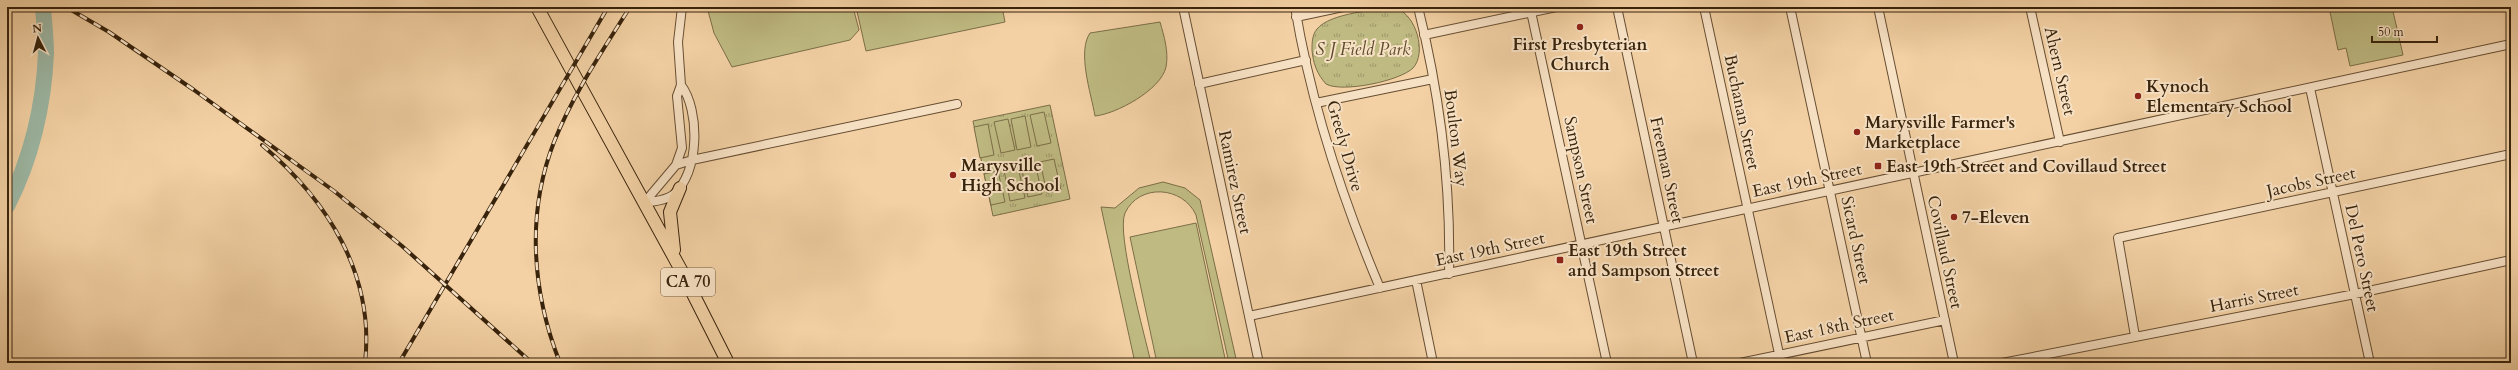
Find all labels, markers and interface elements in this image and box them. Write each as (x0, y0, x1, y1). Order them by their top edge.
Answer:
north arrow (18, 18, 58, 58)
scale bar (2372, 18, 2437, 44)
text: N (31, 21, 43, 37)
marker: First Presbyterian Church (1575, 22, 1585, 32)
street label: Ahern Street (2039, 24, 2082, 118)
text: 50 m (2378, 24, 2405, 40)
place label: First Presbyterian Church (1513, 33, 1648, 76)
park label: S J Field Park (1316, 38, 1411, 61)
street label: Buchanan Street (1719, 52, 1766, 172)
place label: Kynoch Elementary School (2146, 75, 2292, 118)
street label: Boulton Way (1439, 88, 1473, 188)
marker: Kynoch Elementary School (2133, 91, 2143, 101)
street label: Greely Drive (1321, 98, 1369, 194)
place label: Marysville Farmer's Marketplace (1865, 111, 2015, 154)
street label: Sampson Street (1558, 114, 1604, 226)
street label: Freeman Street (1645, 115, 1690, 226)
marker: Marysville Farmer's Marketplace (1852, 127, 1862, 137)
street label: Ramirez Street (1213, 128, 1257, 236)
place label: Marysville High School (961, 154, 1059, 197)
place label: East 19th Street and Covillaud Street (1886, 155, 2166, 178)
street label: East 19th Street (1750, 157, 1864, 203)
marker: East 19th Street and Covillaud Street (1873, 161, 1883, 171)
street label: Jacobs Street (2262, 161, 2358, 203)
marker: Marysville High School (948, 170, 958, 180)
street label: Covillaud Street (1922, 193, 1968, 311)
street label: Sicard Street (1835, 194, 1877, 287)
street label: Del Pero Street (2339, 202, 2385, 314)
place label: 7-Eleven (1962, 206, 2030, 229)
marker: 7-Eleven (1949, 212, 1959, 222)
street label: East 19th Street (1433, 226, 1547, 272)
place label: East 19th Street and Sampson Street (1568, 239, 1719, 282)
marker: East 19th Street and Sampson Street (1555, 255, 1565, 265)
road number: CA 70 (661, 268, 715, 296)
street label: Harris Street (2208, 278, 2301, 318)
street label: East 18th Street (1782, 303, 1896, 349)

